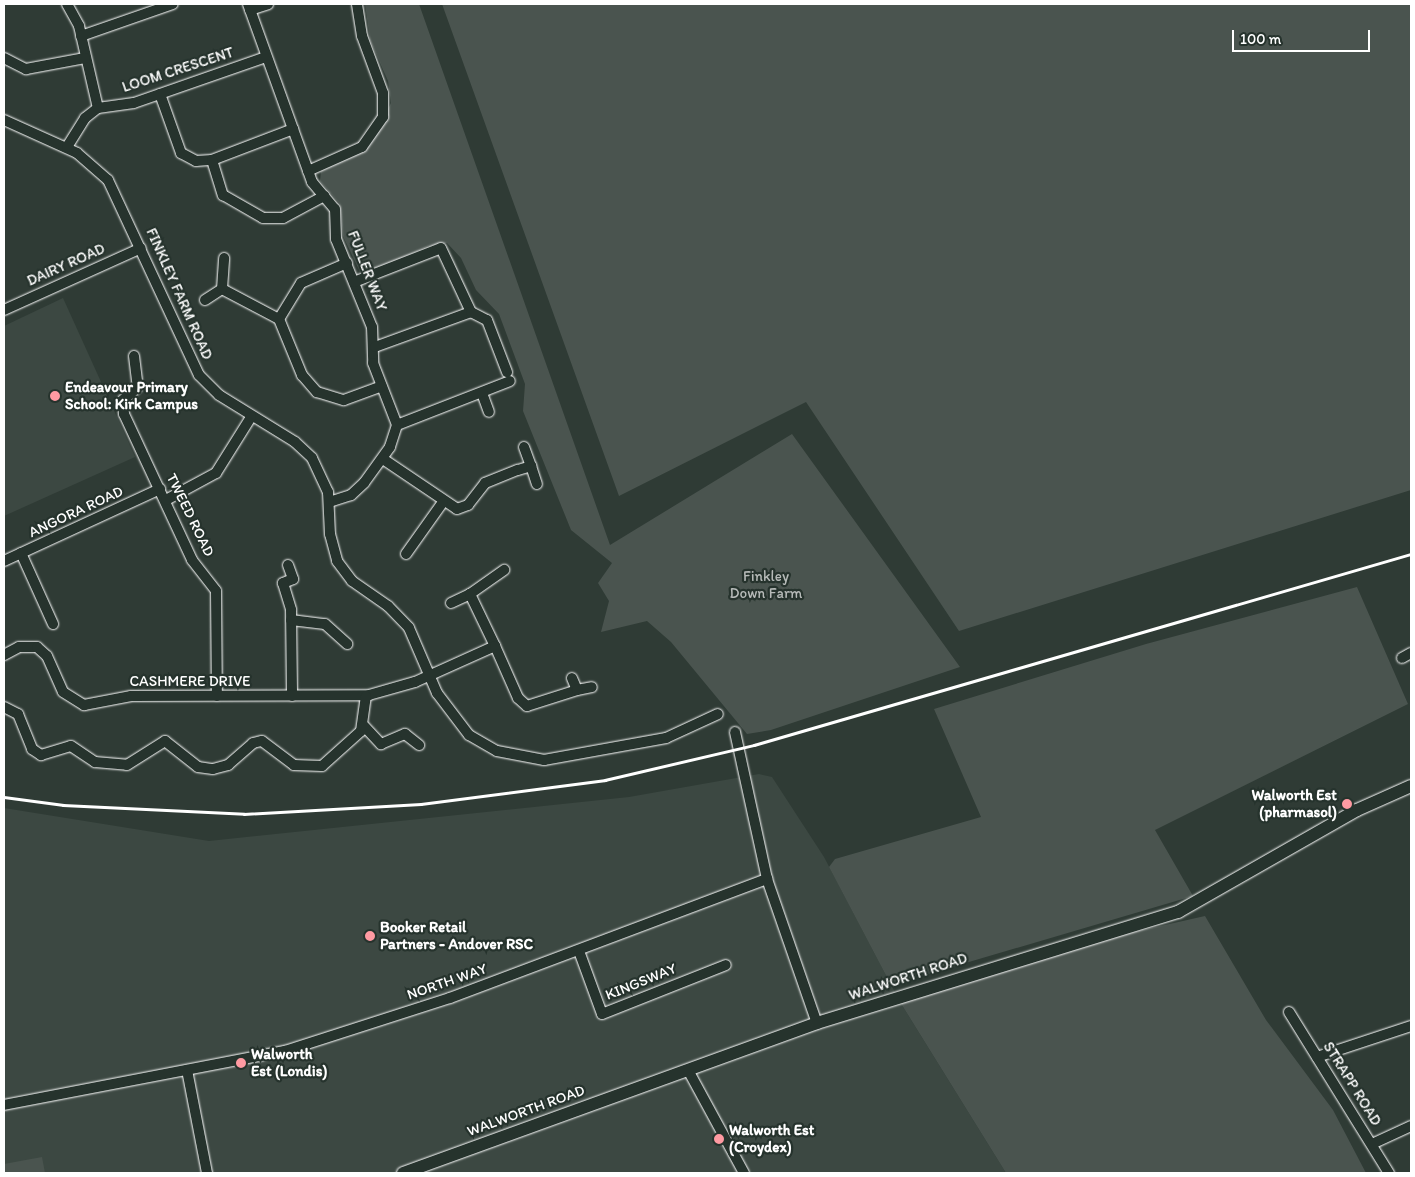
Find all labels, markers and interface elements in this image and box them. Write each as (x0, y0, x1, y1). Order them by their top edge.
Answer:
scale bar (1235, 20, 1372, 52)
text: 100 m (1240, 30, 1281, 48)
street label: LOOM CRESCENT (120, 43, 236, 97)
street label: FINKLEY FARM ROAD (142, 226, 216, 362)
street label: FULLER WAY (343, 228, 391, 314)
street label: DAIRY ROAD (24, 240, 108, 290)
place label: Endeavour Primary School: Kirk Campus (65, 378, 198, 413)
marker: Endeavour Primary School: Kirk Campus (49, 390, 61, 402)
street label: TWEED ROAD (162, 471, 218, 559)
street label: ANGORA ROAD (26, 482, 126, 542)
park label: Finkley Down Farm (730, 567, 802, 602)
street label: CASHMERE DRIVE (129, 673, 251, 691)
place label: Walworth Est (pharmasol) (1252, 786, 1337, 821)
marker: Walworth Est (pharmasol) (1341, 798, 1353, 810)
place label: Booker Retail Partners - Andover RSC (380, 918, 533, 953)
marker: Booker Retail Partners - Andover RSC (364, 930, 376, 942)
street label: WALWORTH ROAD (846, 949, 970, 1005)
street label: NORTH WAY (405, 960, 489, 1004)
street label: KINGSWAY (603, 960, 679, 1004)
street label: STRAPP ROAD (1319, 1039, 1385, 1129)
place label: Walworth Est (Londis) (251, 1045, 327, 1080)
marker: Walworth Est (Londis) (235, 1057, 247, 1069)
street label: WALWORTH ROAD (465, 1081, 587, 1141)
place label: Walworth Est (Croydex) (729, 1121, 814, 1156)
marker: Walworth Est (Croydex) (713, 1133, 725, 1145)

